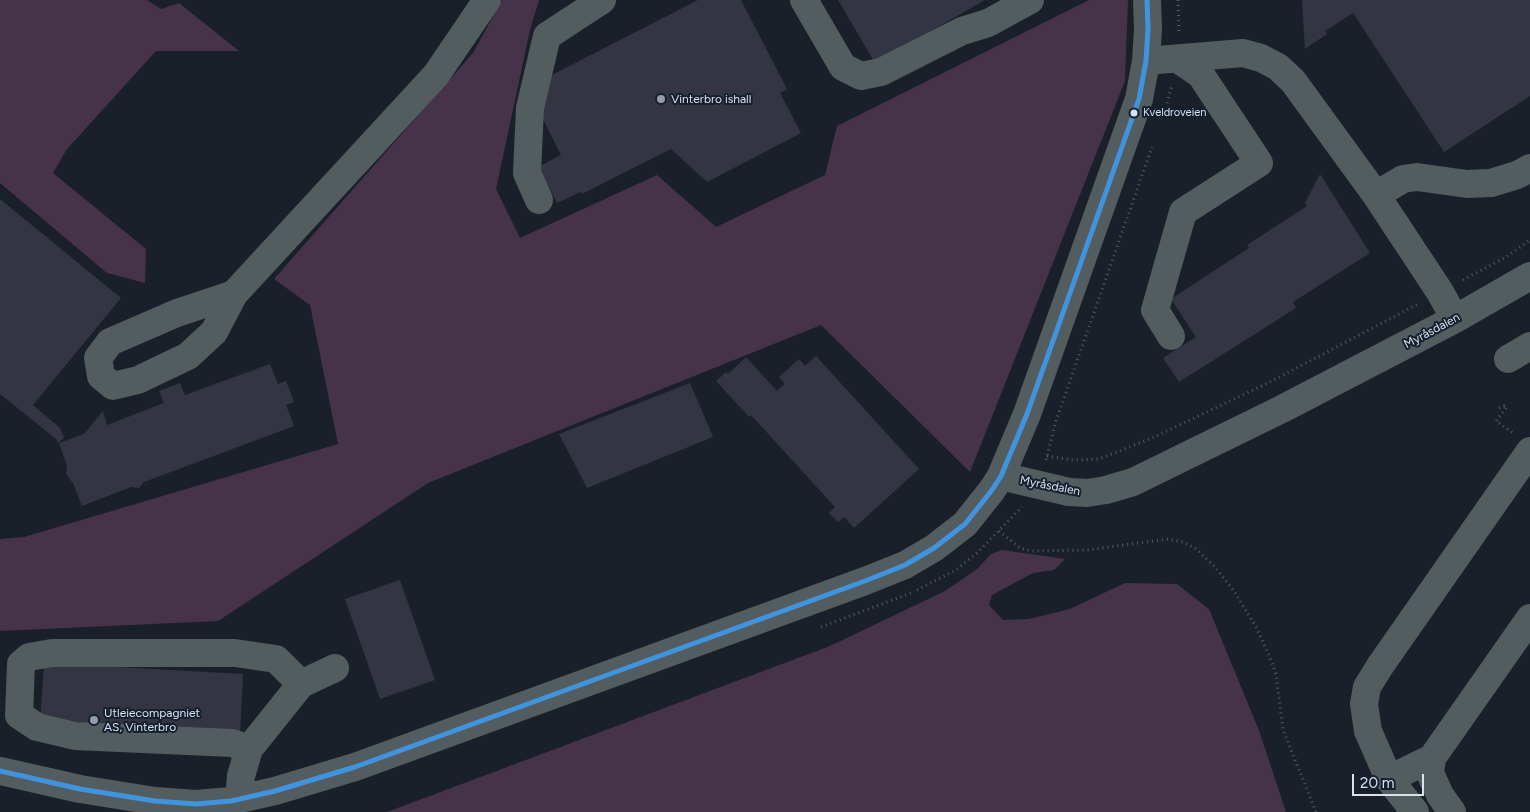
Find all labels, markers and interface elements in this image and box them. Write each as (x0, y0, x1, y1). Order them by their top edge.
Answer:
place label: Vinterbro ishall (671, 92, 751, 106)
marker: Vinterbro ishall (655, 93, 667, 105)
place label: Kveldroveien (1143, 106, 1206, 120)
marker: Kveldroveien (1129, 108, 1139, 118)
street label: Myråsdalen (1402, 310, 1462, 352)
street label: Myråsdalen (1019, 473, 1081, 499)
place label: Utleiecompagniet AS, Vinterbro (104, 706, 200, 734)
marker: Utleiecompagniet AS, Vinterbro (88, 714, 100, 726)
scale bar (1355, 764, 1428, 796)
text: 20 m (1360, 774, 1394, 792)

